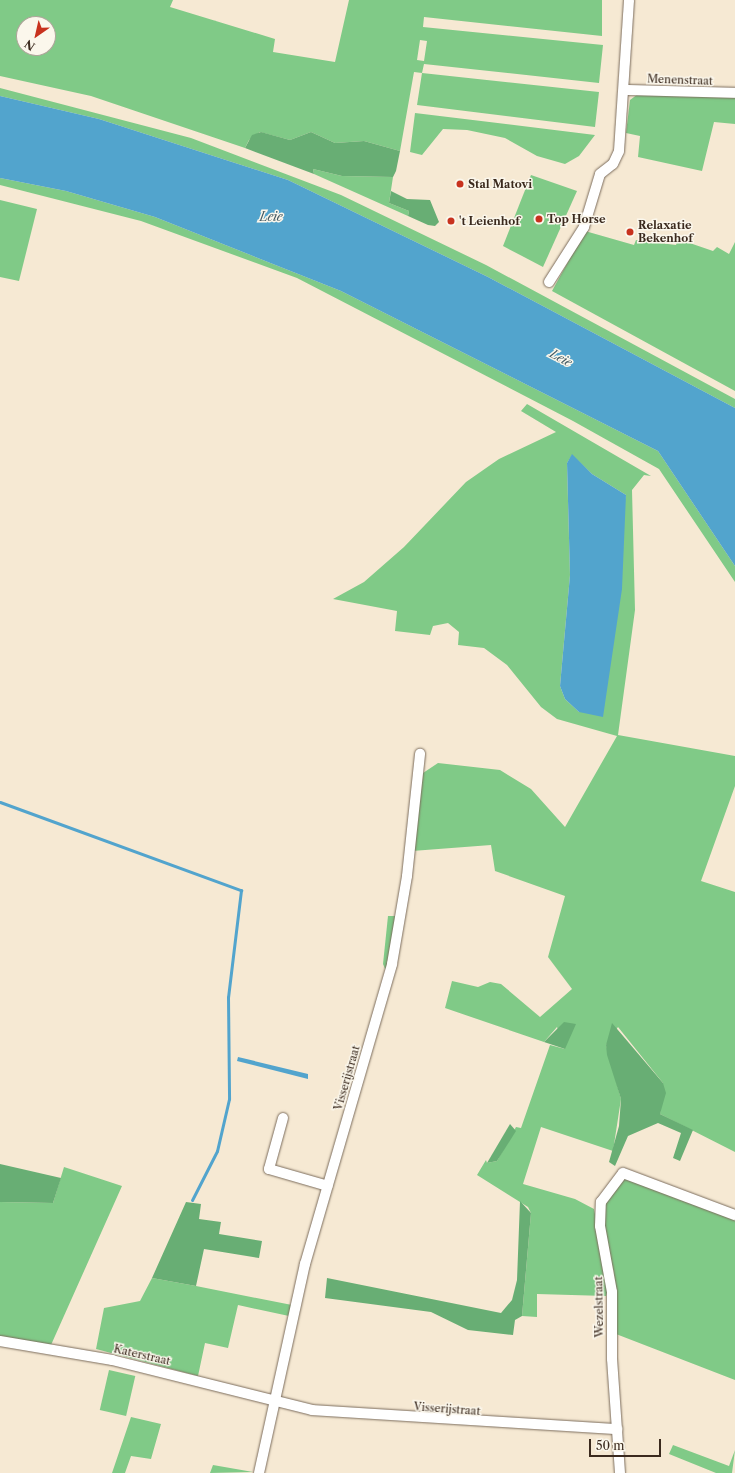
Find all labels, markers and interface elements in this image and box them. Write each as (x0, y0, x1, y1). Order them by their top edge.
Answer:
north arrow (16, 16, 56, 56)
text: N (22, 37, 38, 54)
street label: Menenstraat (647, 72, 713, 88)
place label: Stal Matovi (468, 177, 532, 191)
marker: Stal Matovi (455, 179, 465, 189)
water label: Leie (260, 210, 282, 224)
place label: Top Horse (547, 212, 605, 226)
place label: 't Leienhof (459, 214, 520, 228)
marker: Top Horse (534, 214, 544, 224)
marker: 't Leienhof (446, 216, 456, 226)
place label: Relaxatie Bekenhof (638, 219, 693, 245)
marker: Relaxatie Bekenhof (625, 227, 635, 237)
water label: Leie (547, 346, 575, 370)
street label: Visserijstraat (331, 1044, 363, 1112)
street label: Wezelstraat (592, 1276, 606, 1338)
street label: Katerstraat (112, 1342, 172, 1368)
street label: Visserijstraat (413, 1400, 481, 1418)
scale bar (591, 1431, 663, 1457)
text: 50 m (596, 1438, 625, 1453)

